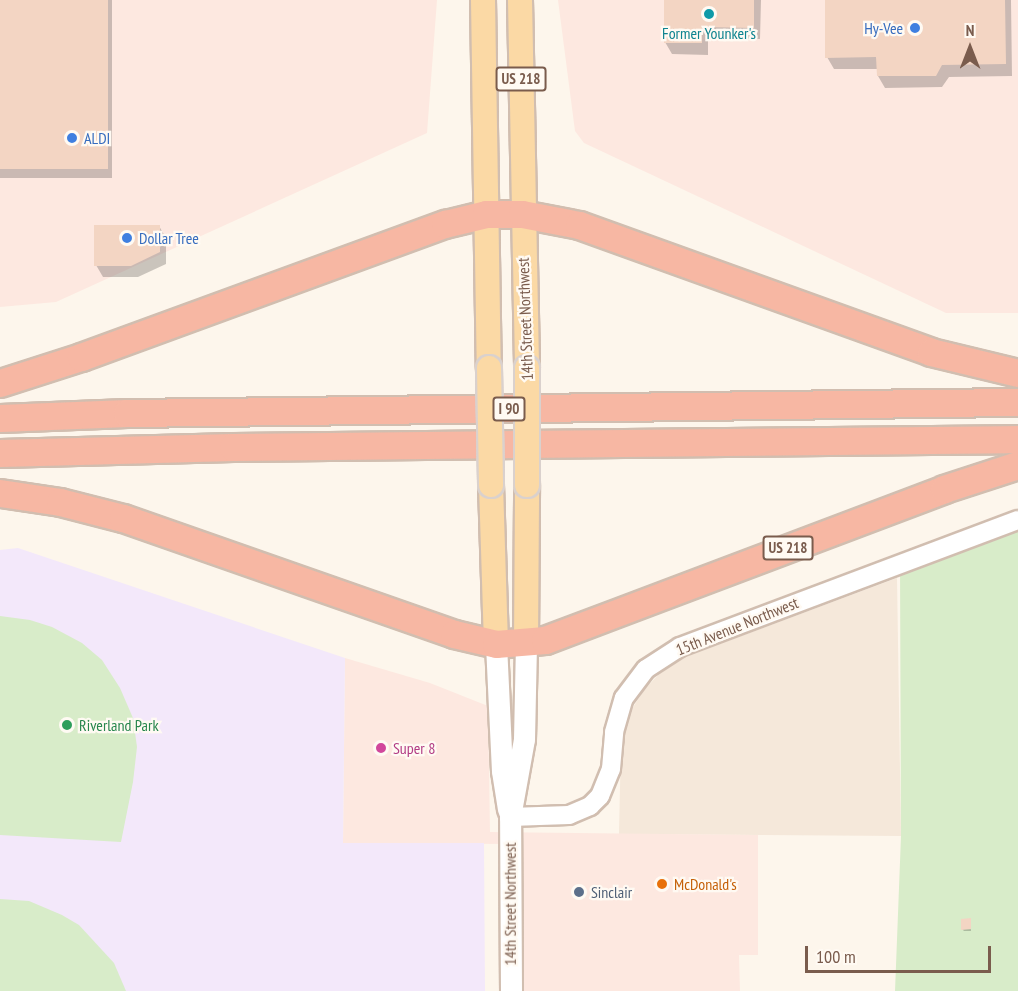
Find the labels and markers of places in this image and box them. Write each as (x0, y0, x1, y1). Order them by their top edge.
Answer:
marker: Former Younker's (702, 7, 716, 21)
place label: Hy-Vee (864, 18, 903, 38)
marker: Hy-Vee (908, 21, 922, 35)
place label: Former Younker's (662, 23, 756, 43)
place label: ALDI (84, 128, 110, 148)
marker: ALDI (65, 131, 79, 145)
place label: Dollar Tree (139, 228, 199, 248)
marker: Dollar Tree (120, 231, 134, 245)
place label: Riverland Park (79, 715, 159, 735)
marker: Riverland Park (60, 718, 74, 732)
place label: Super 8 (393, 738, 435, 758)
marker: Super 8 (374, 741, 388, 755)
place label: McDonald's (674, 874, 737, 894)
marker: McDonald's (655, 877, 669, 891)
place label: Sinclair (591, 882, 632, 902)
marker: Sinclair (572, 885, 586, 899)

